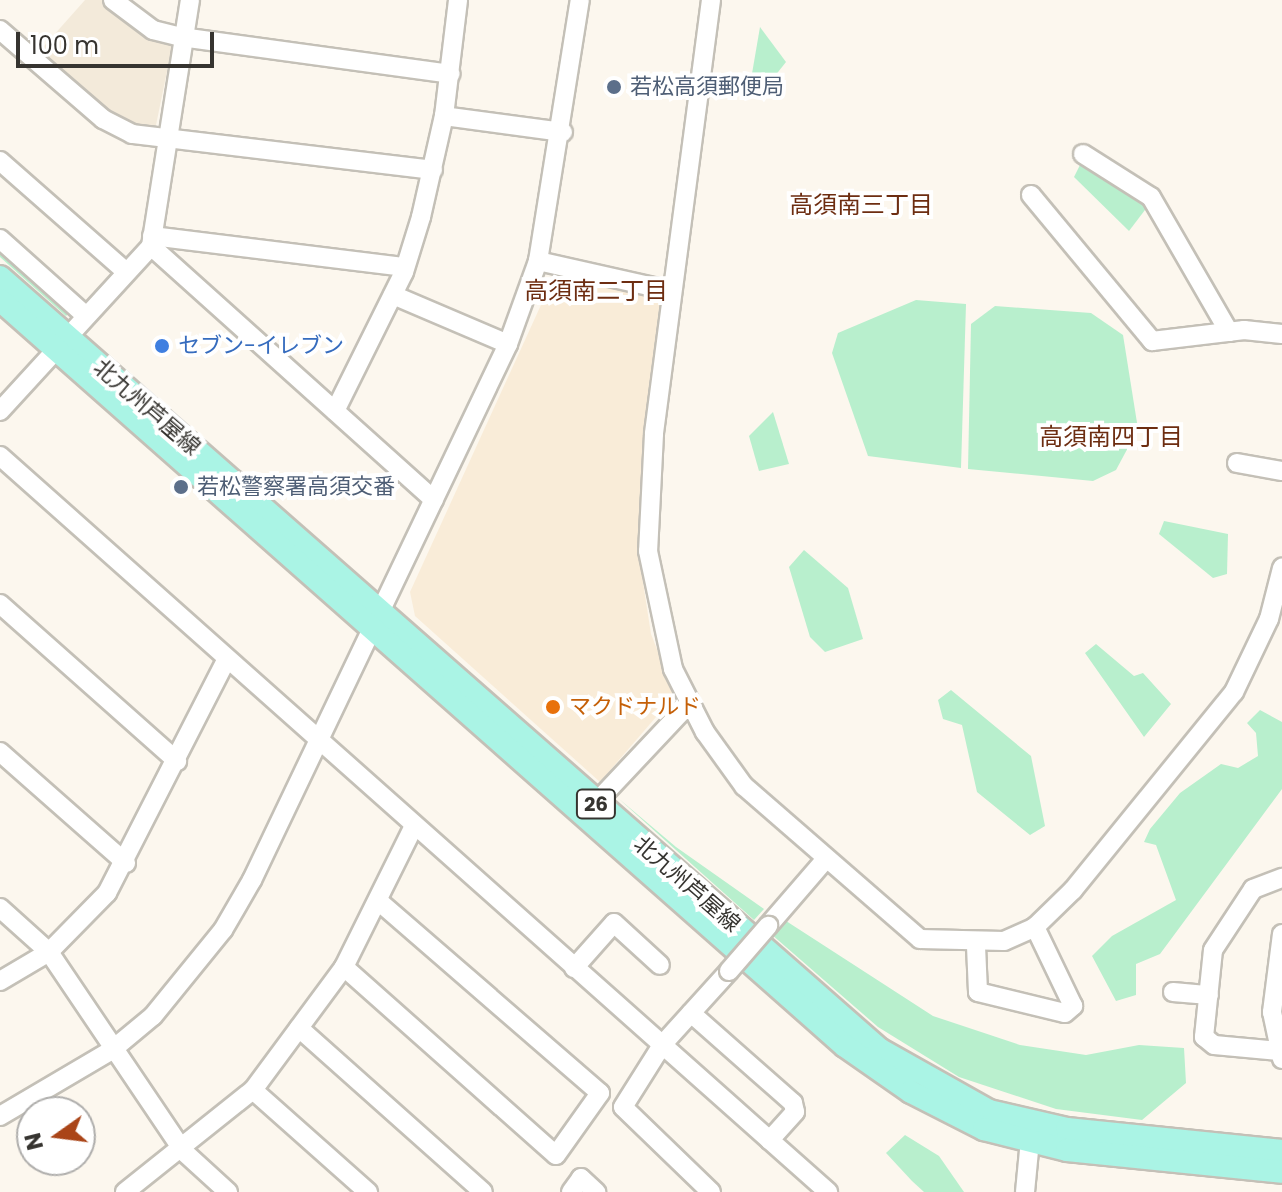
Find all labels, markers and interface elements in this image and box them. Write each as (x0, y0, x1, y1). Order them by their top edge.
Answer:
scale bar (20, 16, 218, 66)
text: 100 m (30, 29, 99, 62)
place label: 若松高須郵便局 (630, 74, 784, 100)
marker: 若松高須郵便局 (605, 78, 623, 96)
district label: 高須南三丁目 (789, 191, 933, 219)
district label: 高須南二丁目 (524, 277, 668, 305)
place label: セブン-イレブン (178, 333, 344, 359)
marker: セブン-イレブン (153, 337, 171, 355)
street label: 北九州芦屋線 (89, 354, 205, 460)
district label: 高須南四丁目 (1039, 423, 1183, 451)
place label: 若松警察署高須交番 (197, 474, 395, 500)
marker: 若松警察署高須交番 (172, 478, 190, 496)
place label: マクドナルド (569, 694, 701, 720)
marker: マクドナルド (544, 698, 562, 716)
road number: 26 (574, 788, 618, 820)
street label: 北九州芦屋線 (629, 831, 745, 937)
north arrow (16, 1096, 96, 1176)
text: N (17, 1130, 51, 1153)

